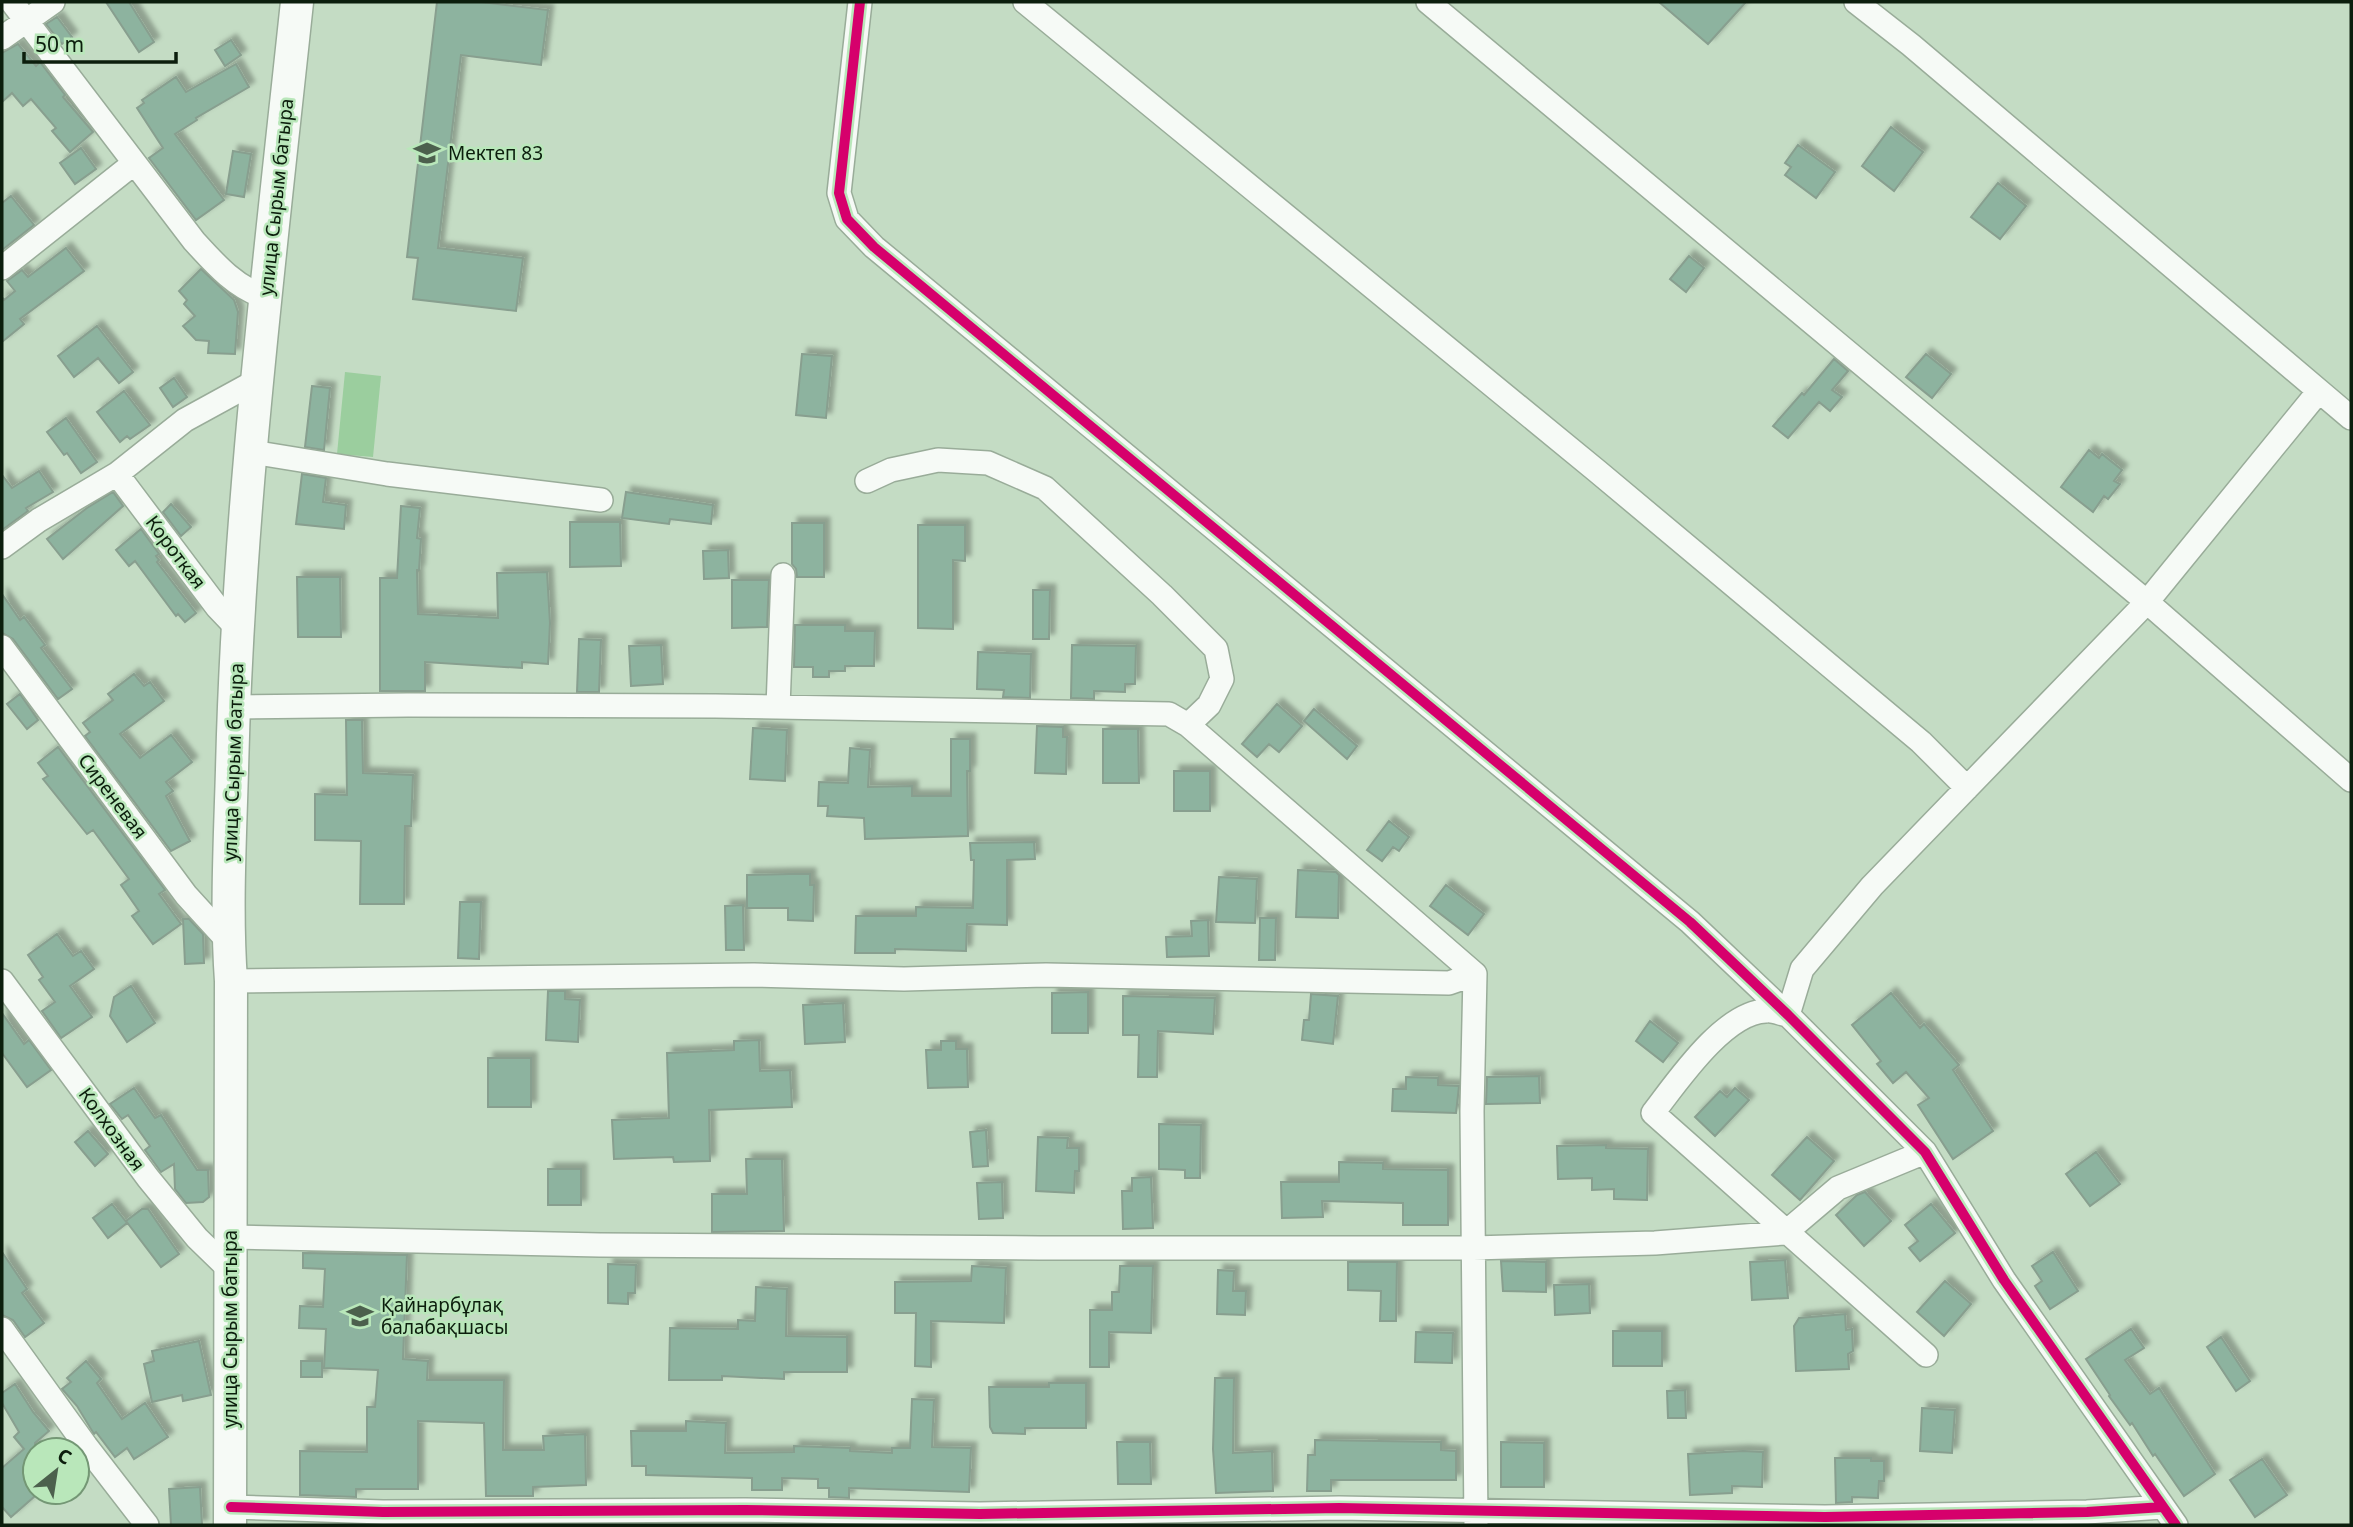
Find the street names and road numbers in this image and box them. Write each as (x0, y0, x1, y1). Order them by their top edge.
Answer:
street label: улица Сырым батыра (253, 97, 299, 297)
street label: Короткая (140, 510, 212, 594)
street label: улица Сырым батыра (217, 663, 249, 861)
street label: Сиреневая (72, 748, 154, 844)
street label: Колхозная (73, 1082, 151, 1176)
street label: улица Сырым батыра (217, 1230, 243, 1428)

